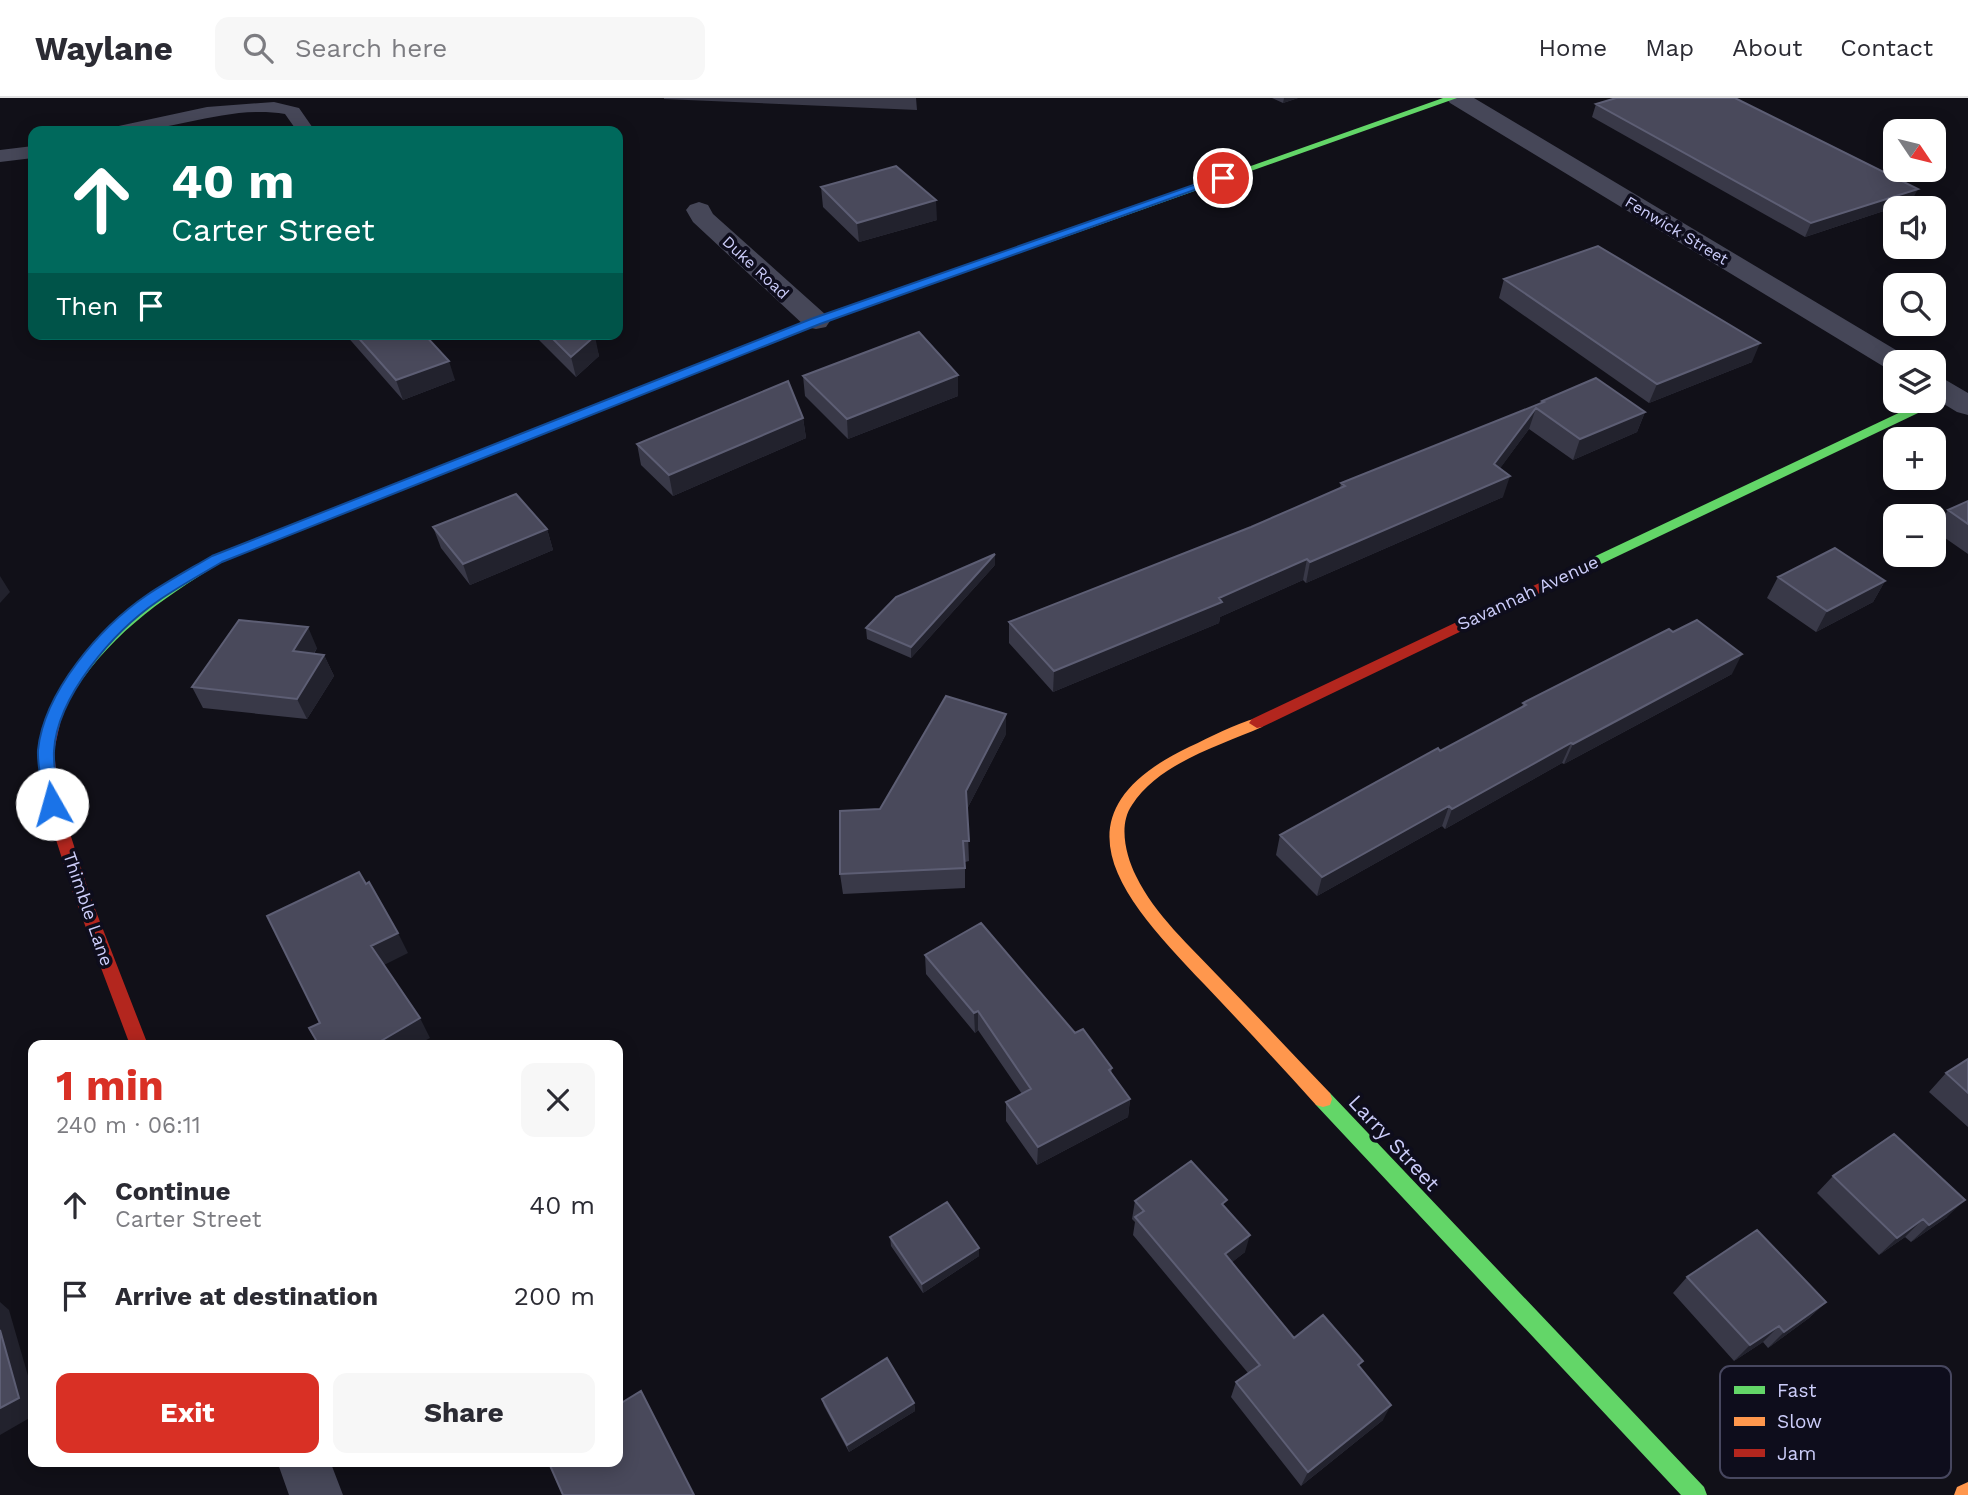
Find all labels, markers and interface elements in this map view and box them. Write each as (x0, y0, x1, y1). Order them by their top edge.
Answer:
search box (215, 17, 705, 80)
text: Waylane (35, 29, 173, 68)
icon: search (239, 29, 277, 67)
text: Search here (295, 33, 447, 63)
text: Home (1539, 34, 1607, 62)
text: Map (1645, 34, 1694, 62)
text: About (1732, 34, 1802, 62)
text: Contact (1840, 34, 1933, 62)
north arrow (1883, 119, 1946, 182)
map controls (1883, 119, 1946, 567)
pin (1193, 148, 1253, 208)
text: 40 m (171, 152, 294, 210)
icon: ahead (56, 154, 147, 245)
icon: arrive (1204, 159, 1242, 197)
street label: Fenwick Street (1622, 192, 1732, 269)
button: sound (1883, 196, 1946, 259)
text: Carter Street (171, 211, 375, 249)
street label: Duke Road (718, 232, 793, 303)
button: search (1883, 273, 1946, 336)
icon: arrive (132, 287, 170, 325)
text: Then (56, 291, 118, 321)
button: layers (1883, 350, 1946, 413)
button: + (1883, 427, 1946, 490)
button: − (1883, 504, 1946, 567)
street label: Savannah Avenue (1454, 551, 1602, 634)
position arrow (15, 767, 89, 841)
street label: Thimble Lane (59, 849, 118, 969)
text: 1 min (56, 1061, 164, 1110)
button: close (521, 1063, 595, 1137)
street label: Larry Street (1344, 1089, 1445, 1196)
text: 240 m · 06:11 (56, 1112, 201, 1139)
text: Continue (115, 1176, 231, 1206)
icon: ahead (56, 1186, 94, 1224)
text: 40 m (529, 1190, 595, 1220)
text: Carter Street (115, 1206, 261, 1233)
icon: arrive (56, 1277, 94, 1315)
text: Arrive at destination (115, 1281, 378, 1311)
text: 200 m (514, 1281, 595, 1311)
legend (1720, 1366, 1951, 1478)
button: Exit (56, 1373, 319, 1453)
button: Share (333, 1373, 595, 1453)
text: Fast (1777, 1379, 1816, 1402)
text: Slow (1777, 1410, 1822, 1433)
text: Jam (1777, 1442, 1816, 1465)

